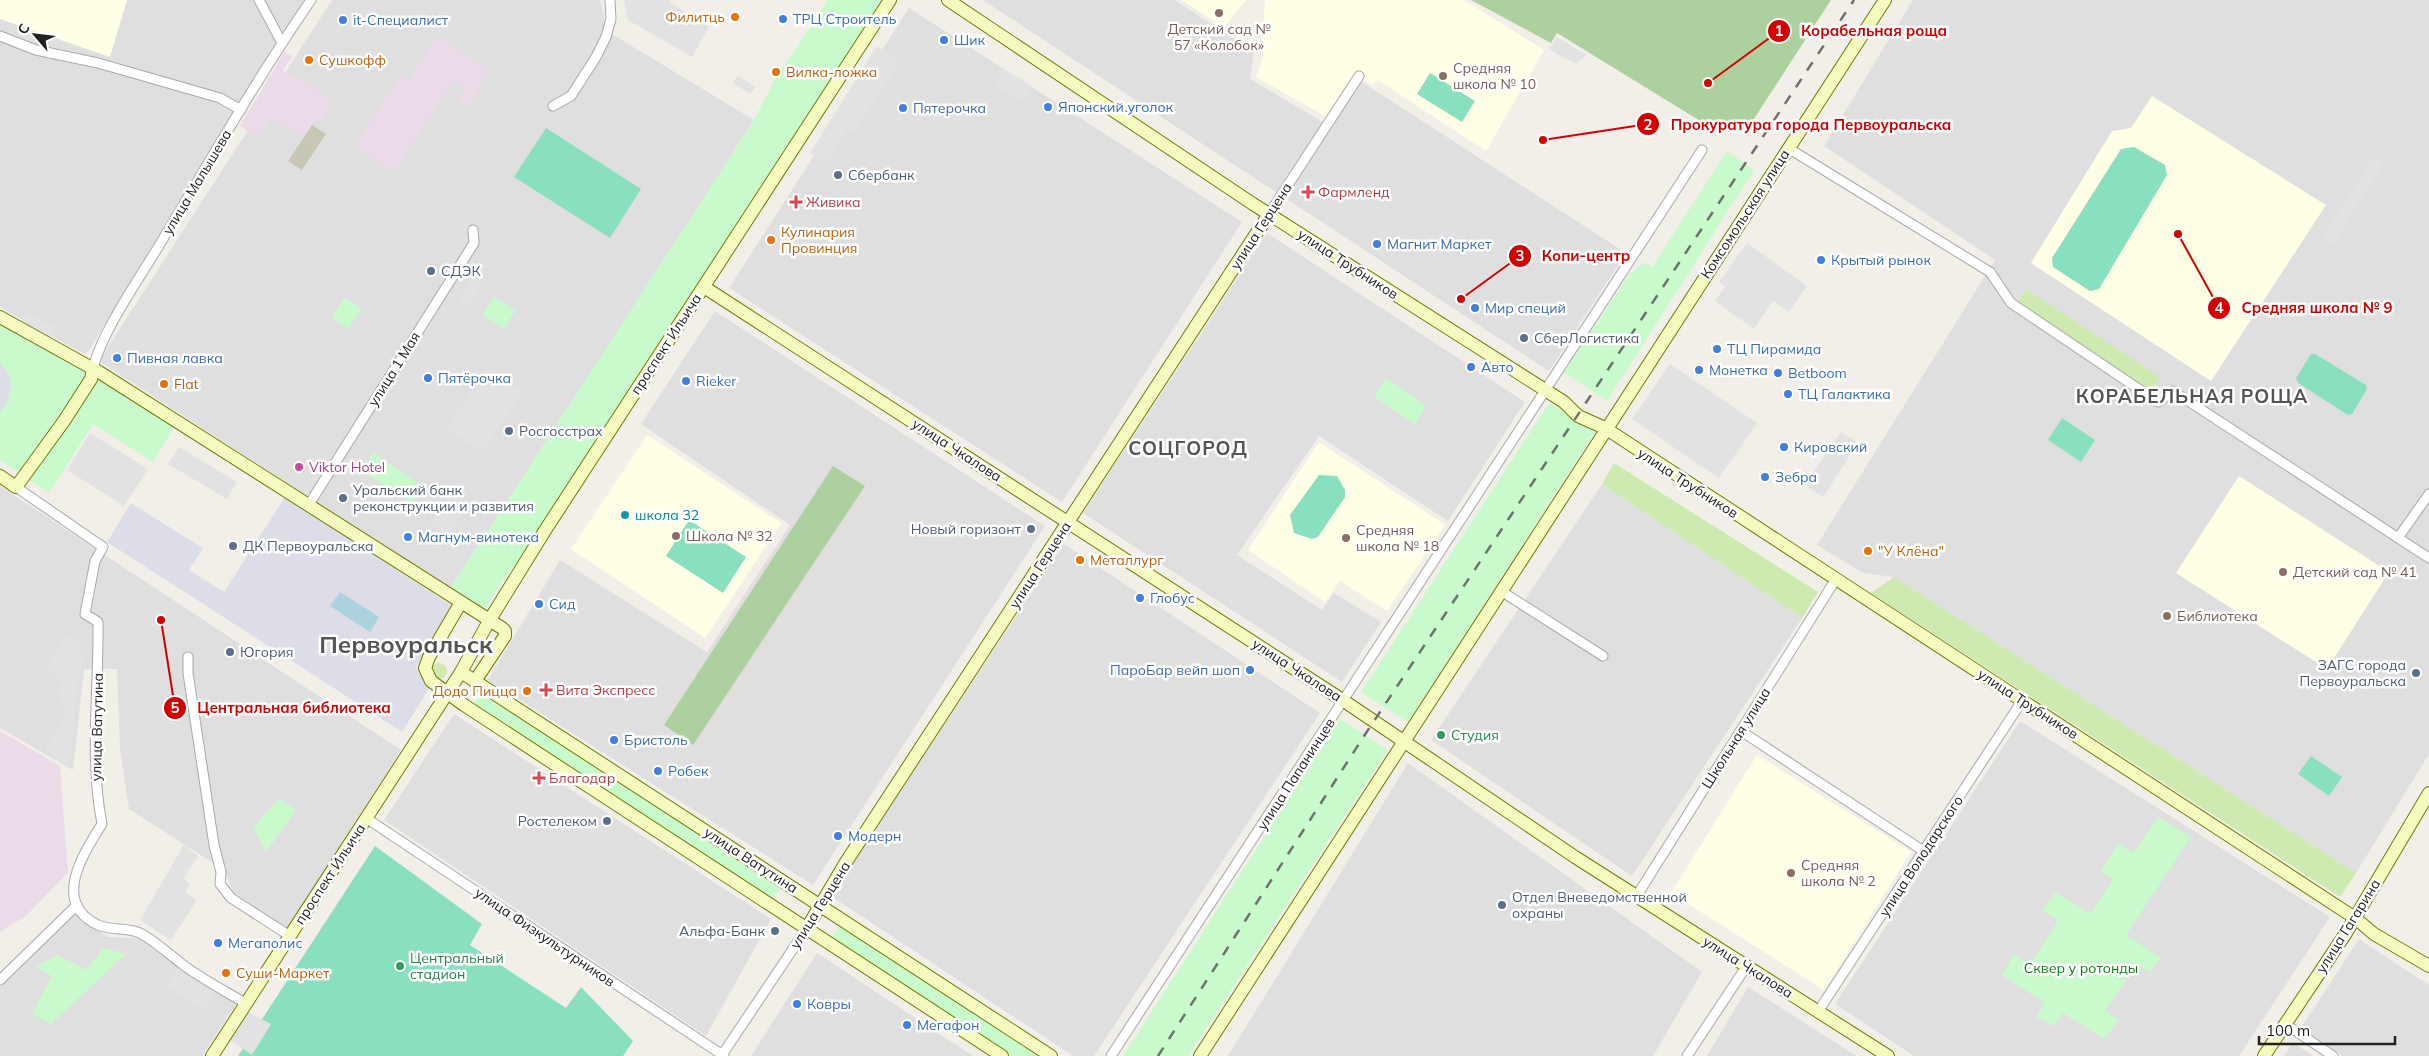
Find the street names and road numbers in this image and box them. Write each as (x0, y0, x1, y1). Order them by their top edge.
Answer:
street label: улица Малышева (159, 126, 235, 238)
street label: Комсомольская улица (1696, 146, 1794, 282)
street label: улица Герцена (1226, 179, 1296, 273)
street label: улица Трубников (1294, 225, 1402, 303)
street label: проспект Ильича (627, 290, 705, 398)
street label: улица 1 Мая (364, 328, 424, 410)
street label: улица Чкалова (909, 414, 1005, 486)
street label: улица Трубников (1634, 444, 1742, 522)
street label: улица Герцена (1005, 518, 1075, 612)
street label: улица Чкалова (1249, 634, 1345, 706)
street label: улица Трубников (1974, 665, 2082, 743)
street label: улица Ватутина (87, 673, 107, 781)
street label: Школьная улица (1698, 684, 1774, 792)
street label: улица Папанинцев (1253, 715, 1339, 833)
street label: улица Володарского (1875, 792, 1967, 920)
street label: проспект Ильича (291, 820, 369, 928)
street label: улица Ватутина (701, 823, 801, 897)
street label: улица Герцена (786, 858, 854, 952)
street label: улица Гагарина (2312, 876, 2384, 976)
street label: улица Физкультурников (472, 883, 619, 991)
street label: улица Чкалова (1700, 932, 1796, 1002)

